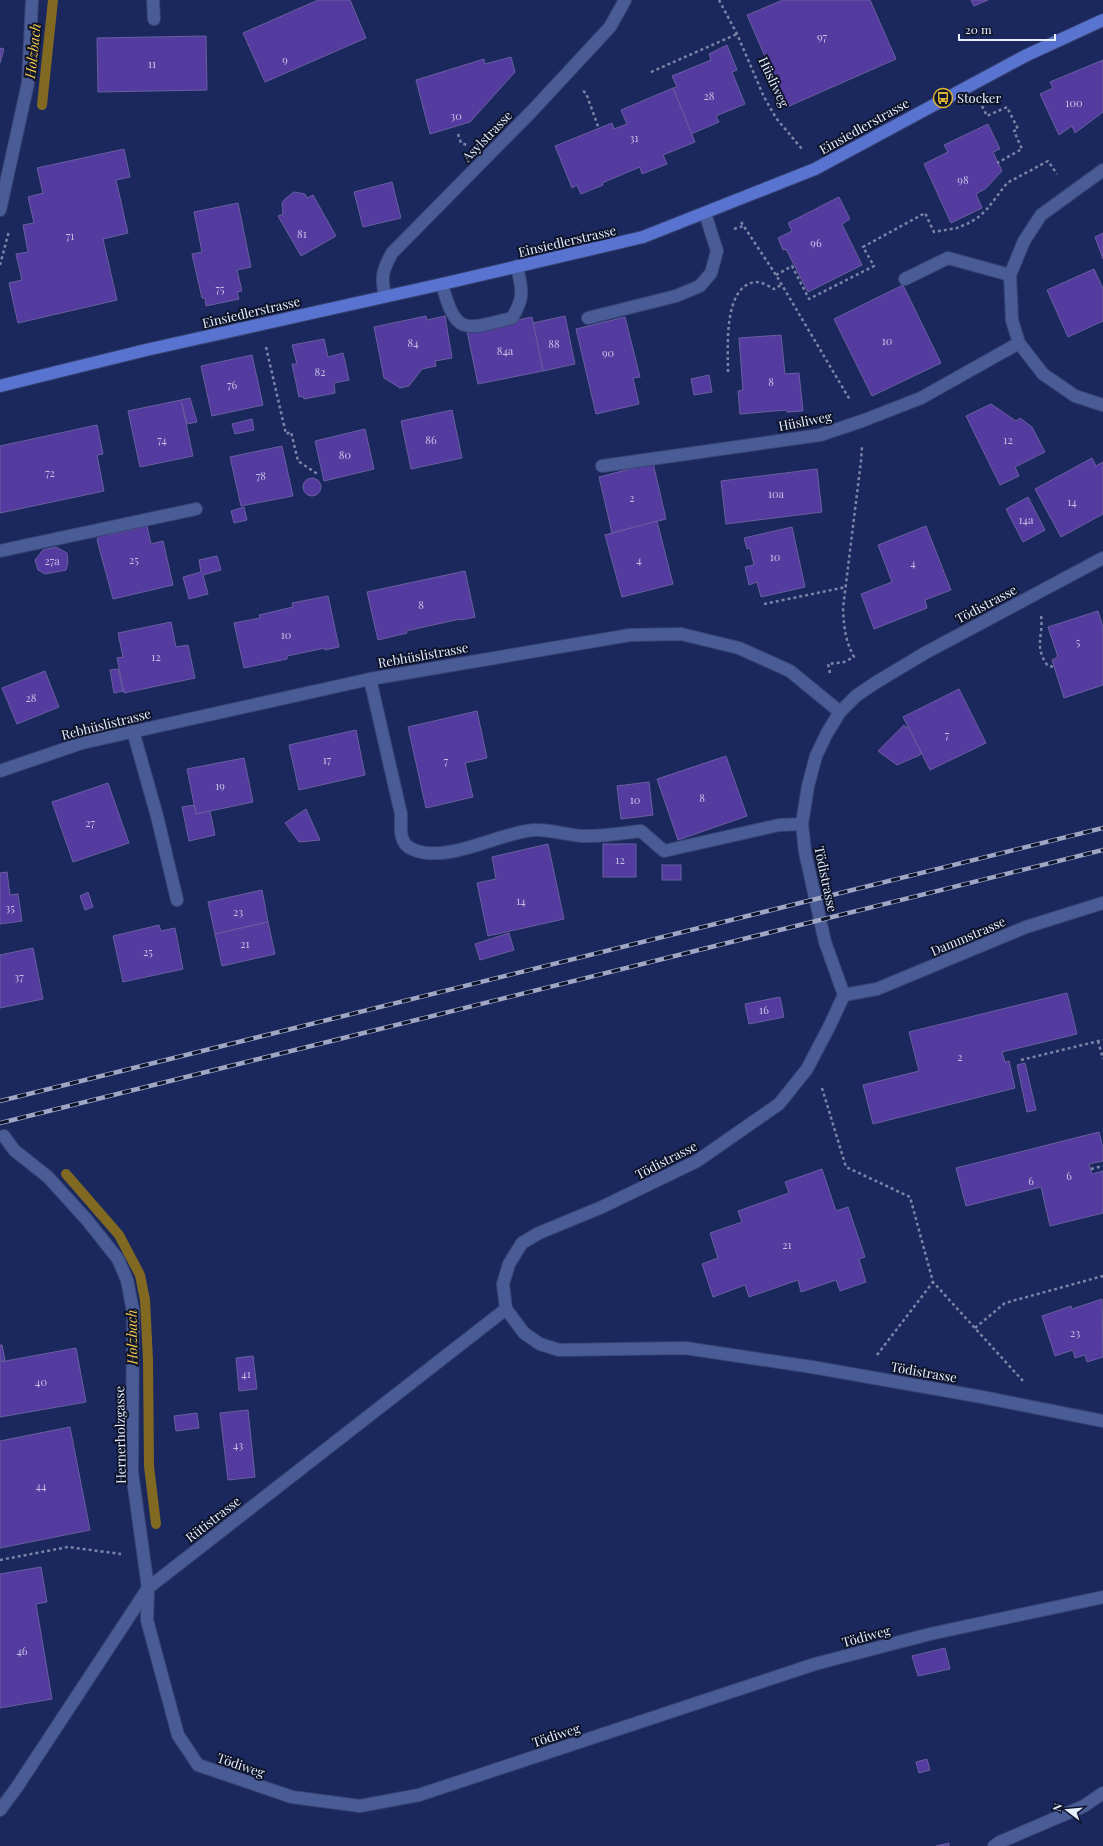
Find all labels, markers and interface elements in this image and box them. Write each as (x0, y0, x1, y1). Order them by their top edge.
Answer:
scale bar (959, 16, 1055, 42)
text: 20 m (965, 21, 992, 37)
water label: Holzbach (20, 23, 45, 80)
house number: 97 (817, 29, 828, 44)
house number: 9 (282, 52, 288, 67)
street label: Hüsliweg (755, 54, 794, 110)
house number: 11 (148, 56, 156, 71)
bus stop icon: Stocker (932, 87, 954, 109)
house number: 28 (704, 88, 715, 103)
place label: Stocker (957, 89, 1001, 106)
street label: Einsiedlerstrasse (816, 94, 912, 157)
house number: 100 (1065, 95, 1083, 110)
street label: Asylstrasse (457, 106, 516, 166)
house number: 30 (450, 108, 462, 123)
house number: 31 (629, 130, 639, 145)
house number: 98 (957, 172, 969, 187)
street label: Einsiedlerstrasse (516, 221, 618, 260)
house number: 81 (297, 226, 307, 241)
house number: 71 (66, 228, 74, 243)
house number: 96 (810, 235, 822, 250)
house number: 75 (215, 281, 225, 296)
street label: Einsiedlerstrasse (200, 292, 302, 331)
house number: 10 (882, 333, 893, 348)
house number: 84 (407, 335, 419, 350)
house number: 88 (548, 336, 560, 351)
house number: 84a (497, 343, 514, 358)
house number: 90 (602, 345, 614, 360)
house number: 82 (315, 364, 326, 379)
house number: 8 (768, 374, 774, 389)
house number: 76 (227, 377, 237, 392)
street label: Hüsliweg (777, 407, 833, 434)
house number: 74 (157, 432, 167, 447)
house number: 86 (425, 432, 437, 447)
house number: 12 (1003, 432, 1013, 447)
house number: 80 (339, 447, 352, 462)
house number: 72 (45, 465, 55, 480)
house number: 78 (256, 468, 266, 483)
house number: 10a (768, 486, 785, 501)
house number: 2 (629, 490, 635, 505)
house number: 14 (1067, 494, 1077, 509)
house number: 14a (1019, 512, 1034, 527)
house number: 10 (770, 549, 781, 564)
house number: 25 (129, 552, 139, 567)
house number: 4 (636, 552, 642, 567)
house number: 27a (44, 553, 60, 568)
house number: 4 (910, 555, 916, 570)
street label: Tödistrasse (952, 580, 1020, 627)
house number: 8 (418, 597, 424, 612)
house number: 10 (281, 627, 292, 642)
house number: 5 (1076, 634, 1081, 649)
street label: Rebhüslistrasse (376, 638, 470, 671)
house number: 12 (151, 649, 161, 664)
house number: 28 (26, 690, 37, 705)
street label: Rebhüslistrasse (59, 704, 153, 743)
house number: 7 (945, 727, 950, 742)
house number: 17 (323, 752, 332, 767)
house number: 7 (444, 753, 449, 768)
house number: 19 (215, 778, 225, 793)
house number: 8 (699, 790, 705, 805)
house number: 10 (630, 792, 641, 807)
house number: 27 (85, 815, 95, 830)
street label: Tödistrasse (811, 844, 842, 914)
house number: 12 (615, 852, 625, 867)
house number: 14 (516, 893, 526, 908)
house number: 35 (5, 900, 15, 915)
house number: 23 (233, 904, 243, 919)
street label: Dammstrasse (928, 912, 1008, 959)
house number: 21 (240, 936, 250, 951)
house number: 25 (143, 944, 153, 959)
house number: 37 (14, 969, 24, 984)
house number: 16 (759, 1002, 769, 1017)
house number: 2 (957, 1049, 963, 1064)
street label: Tödistrasse (632, 1137, 700, 1182)
house number: 6 (1066, 1168, 1072, 1183)
house number: 6 (1028, 1173, 1034, 1188)
house number: 21 (782, 1237, 792, 1252)
water label: Holzbach (122, 1309, 141, 1366)
house number: 23 (1070, 1325, 1080, 1340)
street label: Tödistrasse (890, 1357, 959, 1386)
house number: 41 (241, 1366, 251, 1381)
house number: 40 (35, 1374, 47, 1389)
street label: Hernerholzgasse (110, 1386, 129, 1484)
house number: 43 (233, 1437, 243, 1452)
house number: 44 (36, 1478, 47, 1493)
street label: Rütistrasse (182, 1492, 244, 1545)
street label: Tödiweg (840, 1621, 892, 1650)
house number: 46 (16, 1643, 28, 1658)
street label: Tödiweg (530, 1719, 582, 1750)
street label: Tödiweg (215, 1748, 267, 1781)
north arrow (1047, 1790, 1087, 1830)
text: N (1049, 1801, 1065, 1813)

